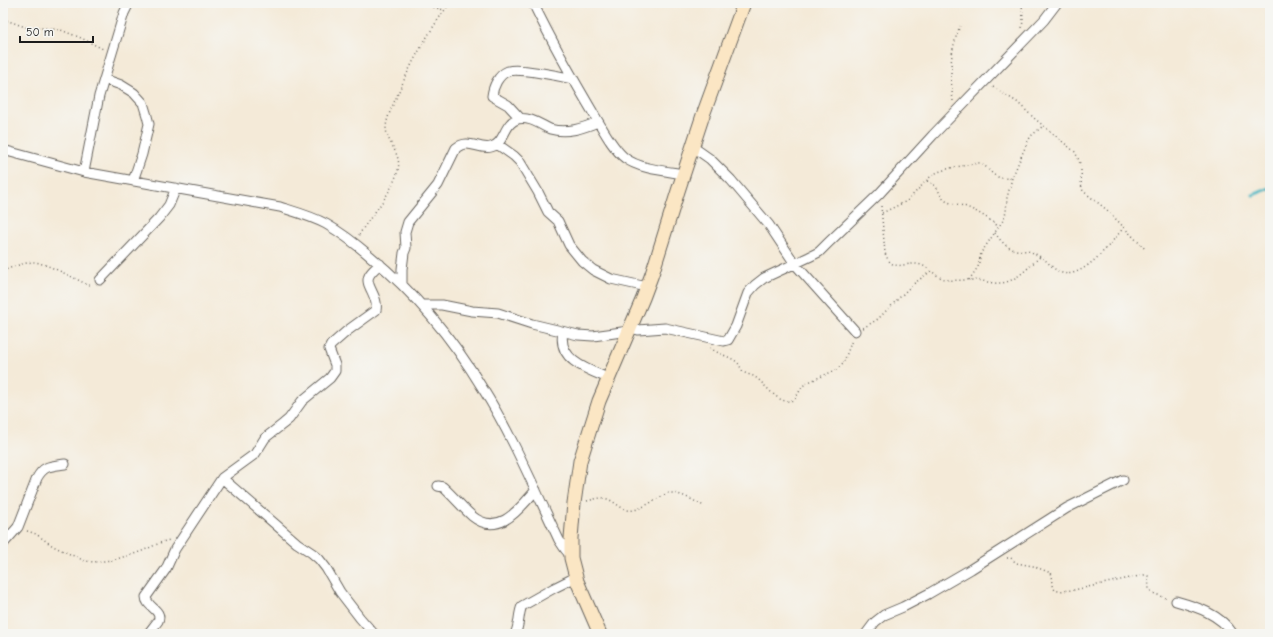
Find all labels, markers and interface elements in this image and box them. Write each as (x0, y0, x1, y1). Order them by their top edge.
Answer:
scale bar (20, 18, 93, 44)
text: 50 m (26, 25, 54, 39)

